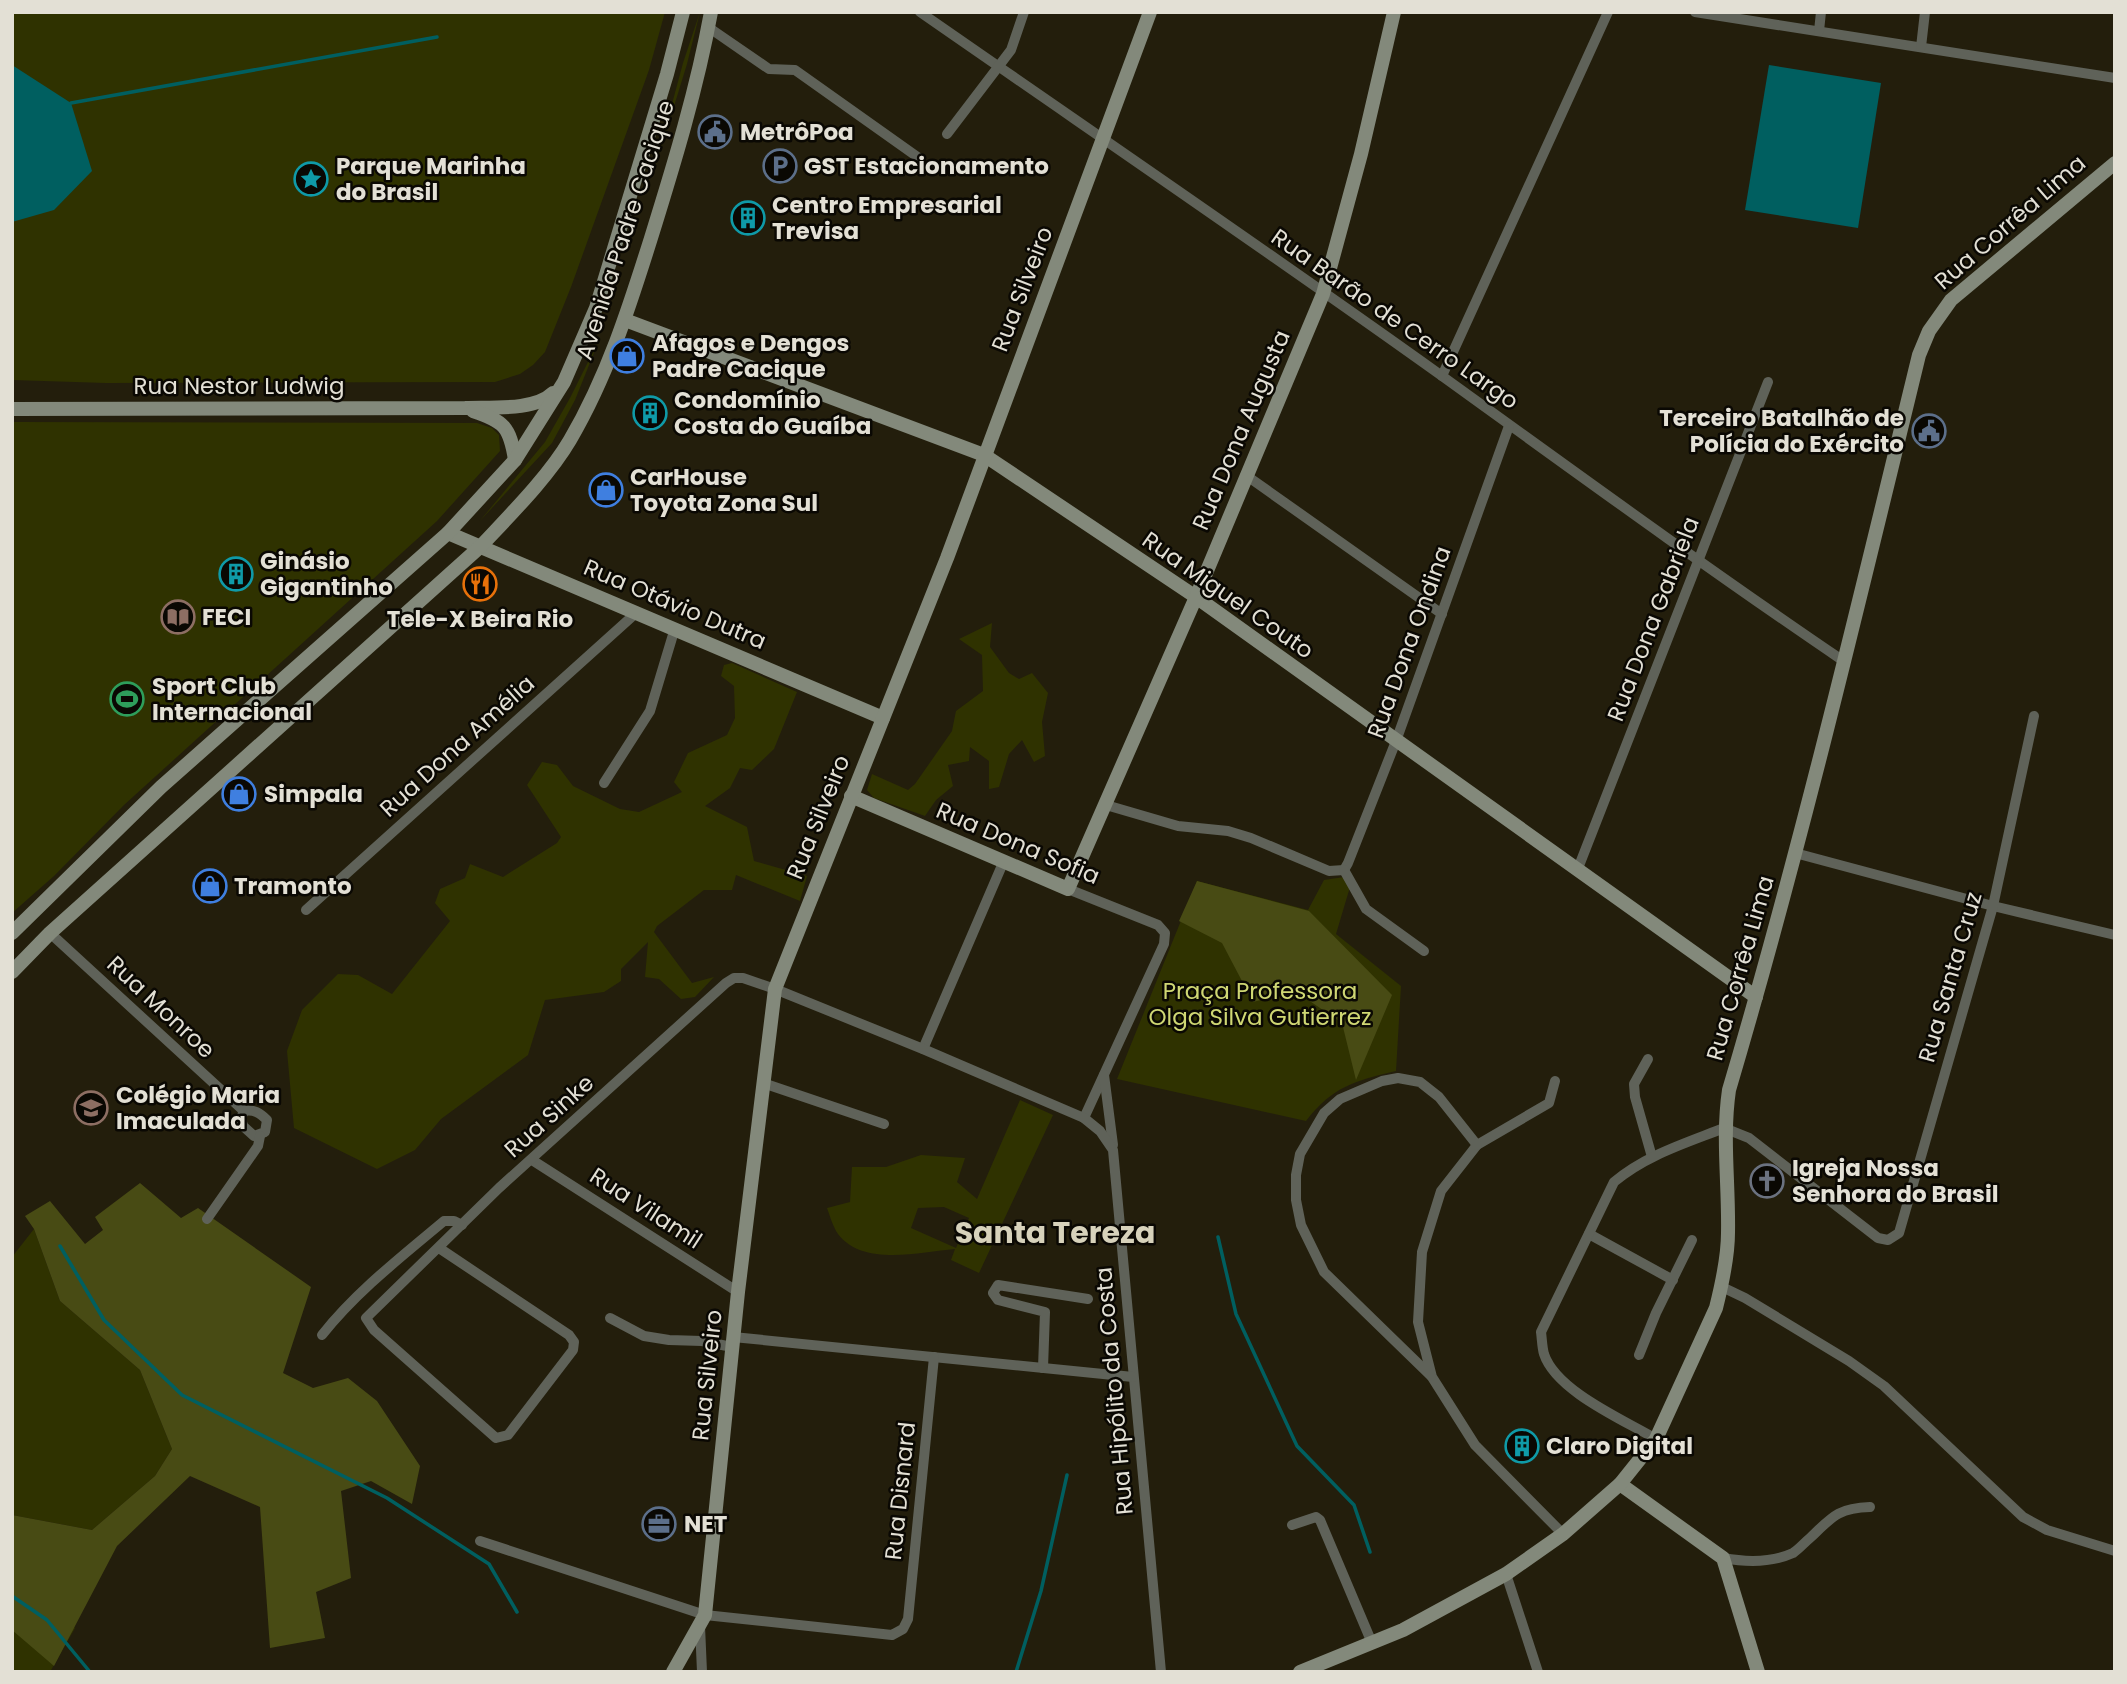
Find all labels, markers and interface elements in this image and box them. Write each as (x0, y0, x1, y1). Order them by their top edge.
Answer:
street label: Avenida Padre Cacique (568, 96, 682, 364)
public building icon: MetrôPoa (696, 113, 734, 151)
place label: MetrôPoa (740, 116, 854, 148)
parking icon: GST Estacionamento (761, 147, 799, 185)
street label: Rua Corrêa Lima (1927, 147, 2093, 297)
place label: Parque Marinha do Brasil (336, 150, 526, 208)
place label: GST Estacionamento (804, 150, 1049, 182)
place icon: Parque Marinha do Brasil (292, 160, 330, 198)
place label: Centro Empresarial Trevisa (772, 189, 1002, 247)
building icon: Centro Empresarial Trevisa (729, 199, 767, 237)
street label: Rua Barão de Cerro Largo (1265, 221, 1525, 417)
street label: Rua Silveiro (984, 222, 1060, 356)
street label: Rua Dona Augusta (1184, 325, 1298, 535)
place label: Afagos e Dengos Padre Cacique (652, 327, 849, 385)
shop icon: Afagos e Dengos Padre Cacique (608, 337, 646, 375)
street label: Rua Nestor Ludwig (134, 370, 344, 402)
place label: Condomínio Costa do Guaíba (674, 384, 871, 442)
building icon: Condomínio Costa do Guaíba (631, 394, 669, 432)
place label: Terceiro Batalhão de Polícia do Exército (1659, 402, 1904, 460)
public building icon: Terceiro Batalhão de Polícia do Exército (1910, 412, 1948, 450)
place label: CarHouse Toyota Zona Sul (630, 461, 818, 519)
shop icon: CarHouse Toyota Zona Sul (587, 471, 625, 509)
street label: Rua Dona Gabriela (1599, 512, 1707, 726)
street label: Rua Miguel Couto (1136, 524, 1320, 666)
street label: Rua Dona Ondina (1359, 542, 1459, 742)
place label: Ginásio Gigantinho (260, 545, 393, 603)
street label: Rua Otávio Dutra (579, 551, 771, 657)
building icon: Ginásio Gigantinho (217, 555, 255, 593)
restaurant icon: Tele-X Beira Rio (461, 565, 499, 603)
library icon: FECI (159, 598, 197, 636)
place label: FECI (202, 601, 251, 633)
place label: Tele-X Beira Rio (387, 603, 573, 635)
street label: Rua Dona Amélia (373, 668, 541, 824)
place label: Sport Club Internacional (152, 670, 312, 728)
sports icon: Sport Club Internacional (108, 680, 146, 718)
street label: Rua Silveiro (779, 750, 857, 884)
shop icon: Simpala (220, 775, 258, 813)
place label: Simpala (264, 778, 363, 810)
street label: Rua Dona Sofia (931, 794, 1105, 892)
shop icon: Tramonto (191, 867, 229, 905)
place label: Tramonto (234, 870, 352, 902)
street label: Rua Corrêa Lima (1698, 872, 1782, 1064)
street label: Rua Santa Cruz (1910, 888, 1990, 1066)
street label: Rua Monroe (100, 949, 222, 1065)
park label: Praça Professora Olga Silva Gutierrez (1148, 975, 1372, 1033)
street label: Rua Sinke (497, 1067, 601, 1165)
place label: Colégio Maria Imaculada (116, 1079, 280, 1137)
school or university icon: Colégio Maria Imaculada (72, 1089, 110, 1127)
place label: Igreja Nossa Senhora do Brasil (1792, 1152, 1998, 1210)
street label: Rua Vilamil (584, 1160, 708, 1256)
church icon: Igreja Nossa Senhora do Brasil (1748, 1162, 1786, 1200)
district label: Santa Tereza (955, 1211, 1155, 1254)
street label: Rua Hipólito da Costa (1087, 1266, 1141, 1516)
street label: Rua Silveiro (684, 1308, 730, 1442)
street label: Rua Disnard (877, 1420, 923, 1562)
building icon: Claro Digital (1503, 1427, 1541, 1465)
place label: Claro Digital (1546, 1430, 1693, 1462)
office icon: NET (640, 1505, 678, 1543)
place label: NET (684, 1508, 728, 1540)

